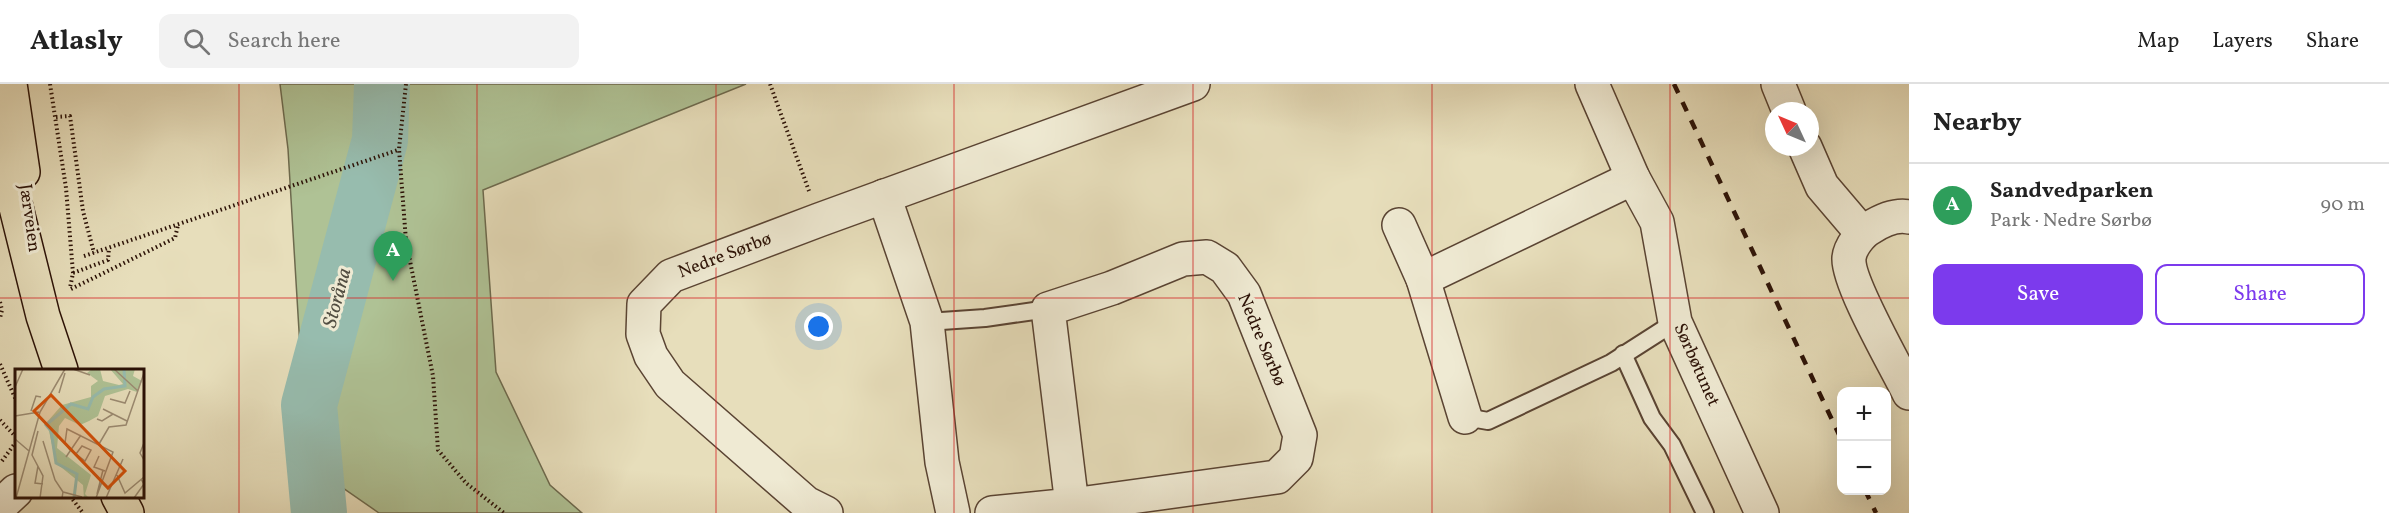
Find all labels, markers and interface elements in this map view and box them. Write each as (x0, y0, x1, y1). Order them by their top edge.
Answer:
search box (159, 14, 579, 68)
text: Atlasly (30, 22, 123, 61)
icon: search (180, 25, 213, 58)
text: Search here (228, 26, 340, 57)
text: Map (2137, 27, 2179, 56)
text: Layers (2212, 27, 2273, 56)
text: Share (2306, 27, 2359, 56)
north arrow (1765, 102, 1819, 156)
text: Nearby (1933, 105, 2022, 141)
text: Sandvedparken (1990, 176, 2154, 207)
street label: Jærveien (12, 182, 46, 254)
text: A (1945, 191, 1960, 219)
text: 90 m (2321, 191, 2365, 219)
text: Park · Nedre Sørbø (1990, 207, 2152, 235)
street label: Nedre Sørbø (675, 227, 776, 285)
pin: A (374, 232, 412, 281)
button: Save (1933, 264, 2143, 325)
button: Share (2155, 264, 2365, 325)
water label: Storåna (317, 265, 359, 331)
street label: Nedre Sørbø (1230, 290, 1292, 390)
your location (804, 312, 833, 341)
street label: Sørbøtunet (1667, 319, 1725, 411)
inset map (15, 369, 144, 498)
map controls (1837, 387, 1891, 495)
button: + (1837, 387, 1891, 441)
button: − (1837, 441, 1891, 495)

